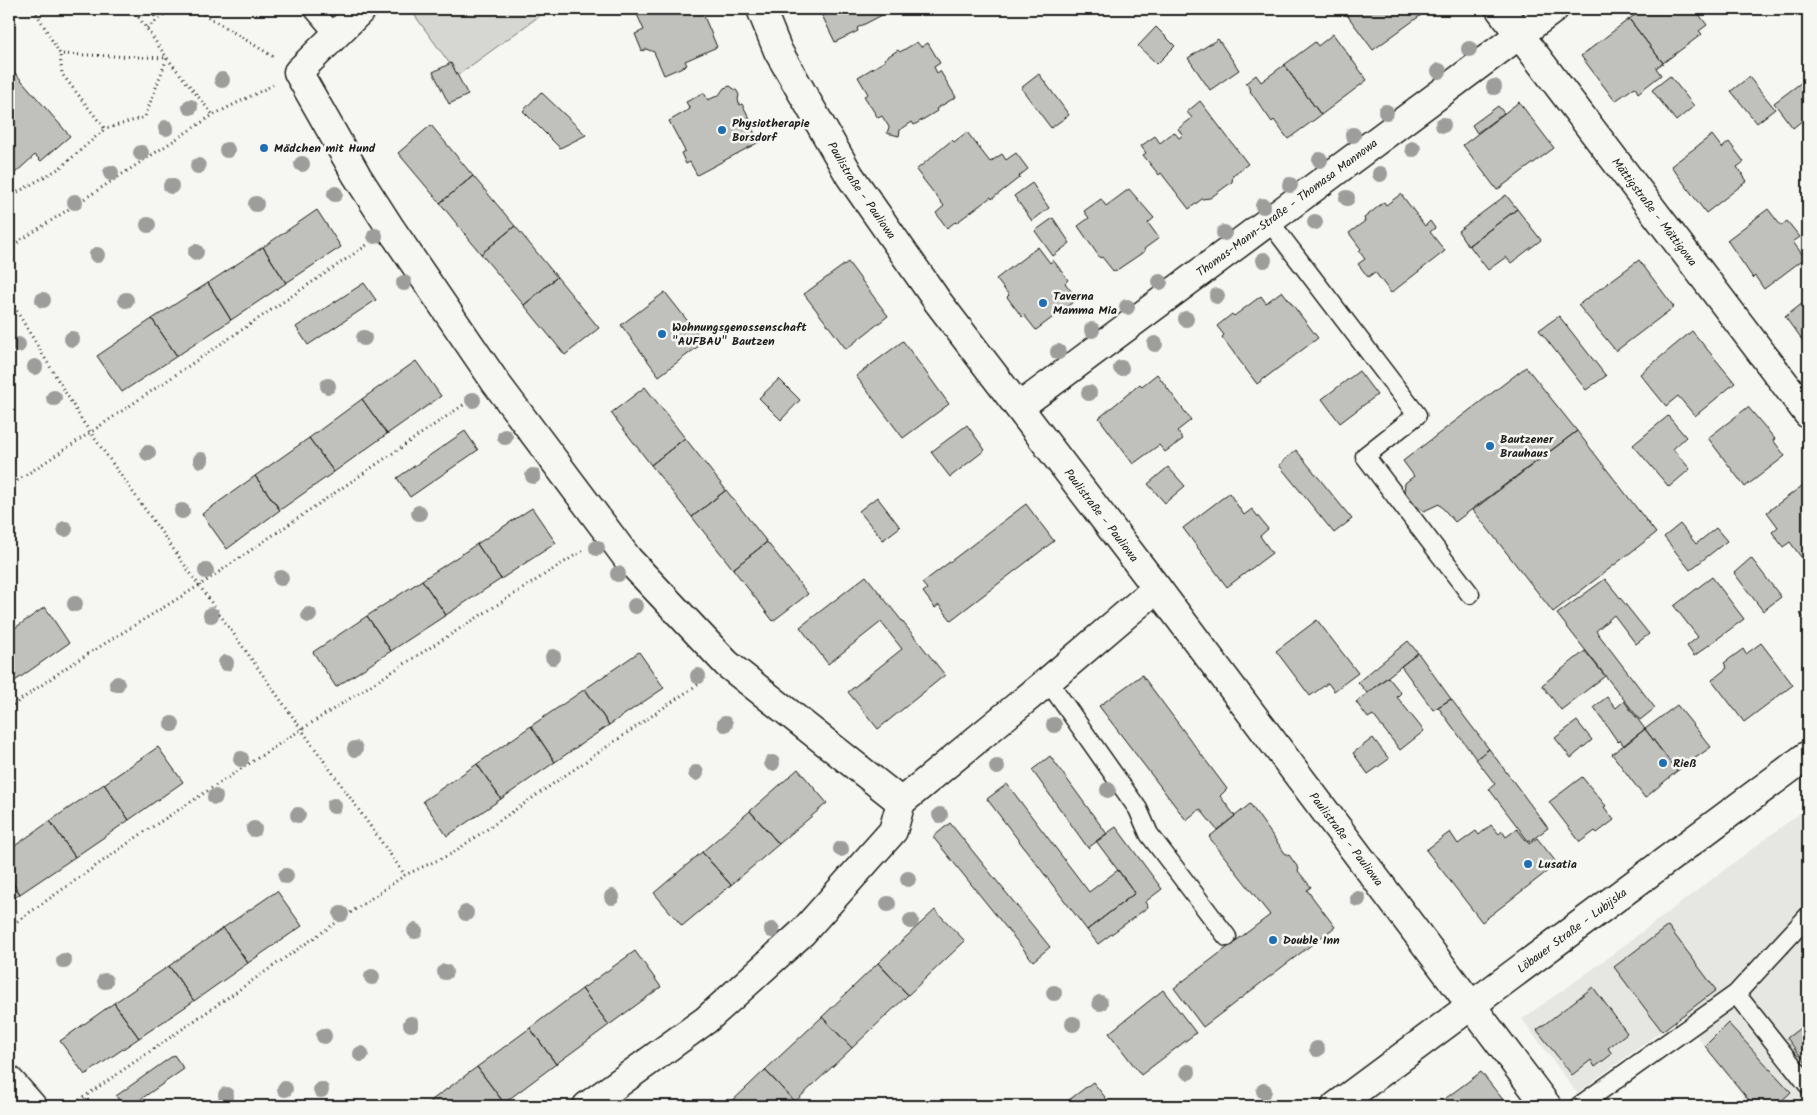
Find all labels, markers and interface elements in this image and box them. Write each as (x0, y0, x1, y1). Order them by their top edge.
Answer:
place label: Physiotherapie Borsdorf (732, 114, 810, 147)
marker: Physiotherapie Borsdorf (716, 124, 728, 136)
street label: Thomas-Mann-Straße - Thomasa Mannowa (1192, 134, 1382, 282)
street label: Paulistraße - Pauliowa (823, 138, 901, 243)
place label: Mädchen mit Hund (274, 139, 376, 158)
marker: Mädchen mit Hund (258, 142, 270, 154)
street label: Mättigstraße - Mättigowa (1607, 154, 1702, 271)
place label: Taverna Mamma Mia (1053, 287, 1117, 320)
marker: Taverna Mamma Mia (1037, 297, 1049, 309)
place label: Wohnungsgenossenschaft "AUFBAU" Bautzen (672, 318, 807, 351)
marker: Wohnungsgenossenschaft "AUFBAU" Bautzen (656, 328, 668, 340)
place label: Bautzener Brauhaus (1500, 430, 1554, 463)
marker: Bautzener Brauhaus (1484, 440, 1496, 452)
street label: Paulistraße - Pauliowa (1059, 464, 1144, 567)
place label: Rieß (1673, 754, 1696, 773)
marker: Rieß (1657, 757, 1669, 769)
street label: Paulistraße - Pauliowa (1304, 788, 1388, 891)
place label: Lusatia (1538, 855, 1577, 874)
marker: Lusatia (1522, 858, 1534, 870)
street label: Löbauer Straße - Lubijska (1513, 883, 1631, 978)
place label: Double Inn (1283, 931, 1340, 950)
marker: Double Inn (1267, 934, 1279, 946)

